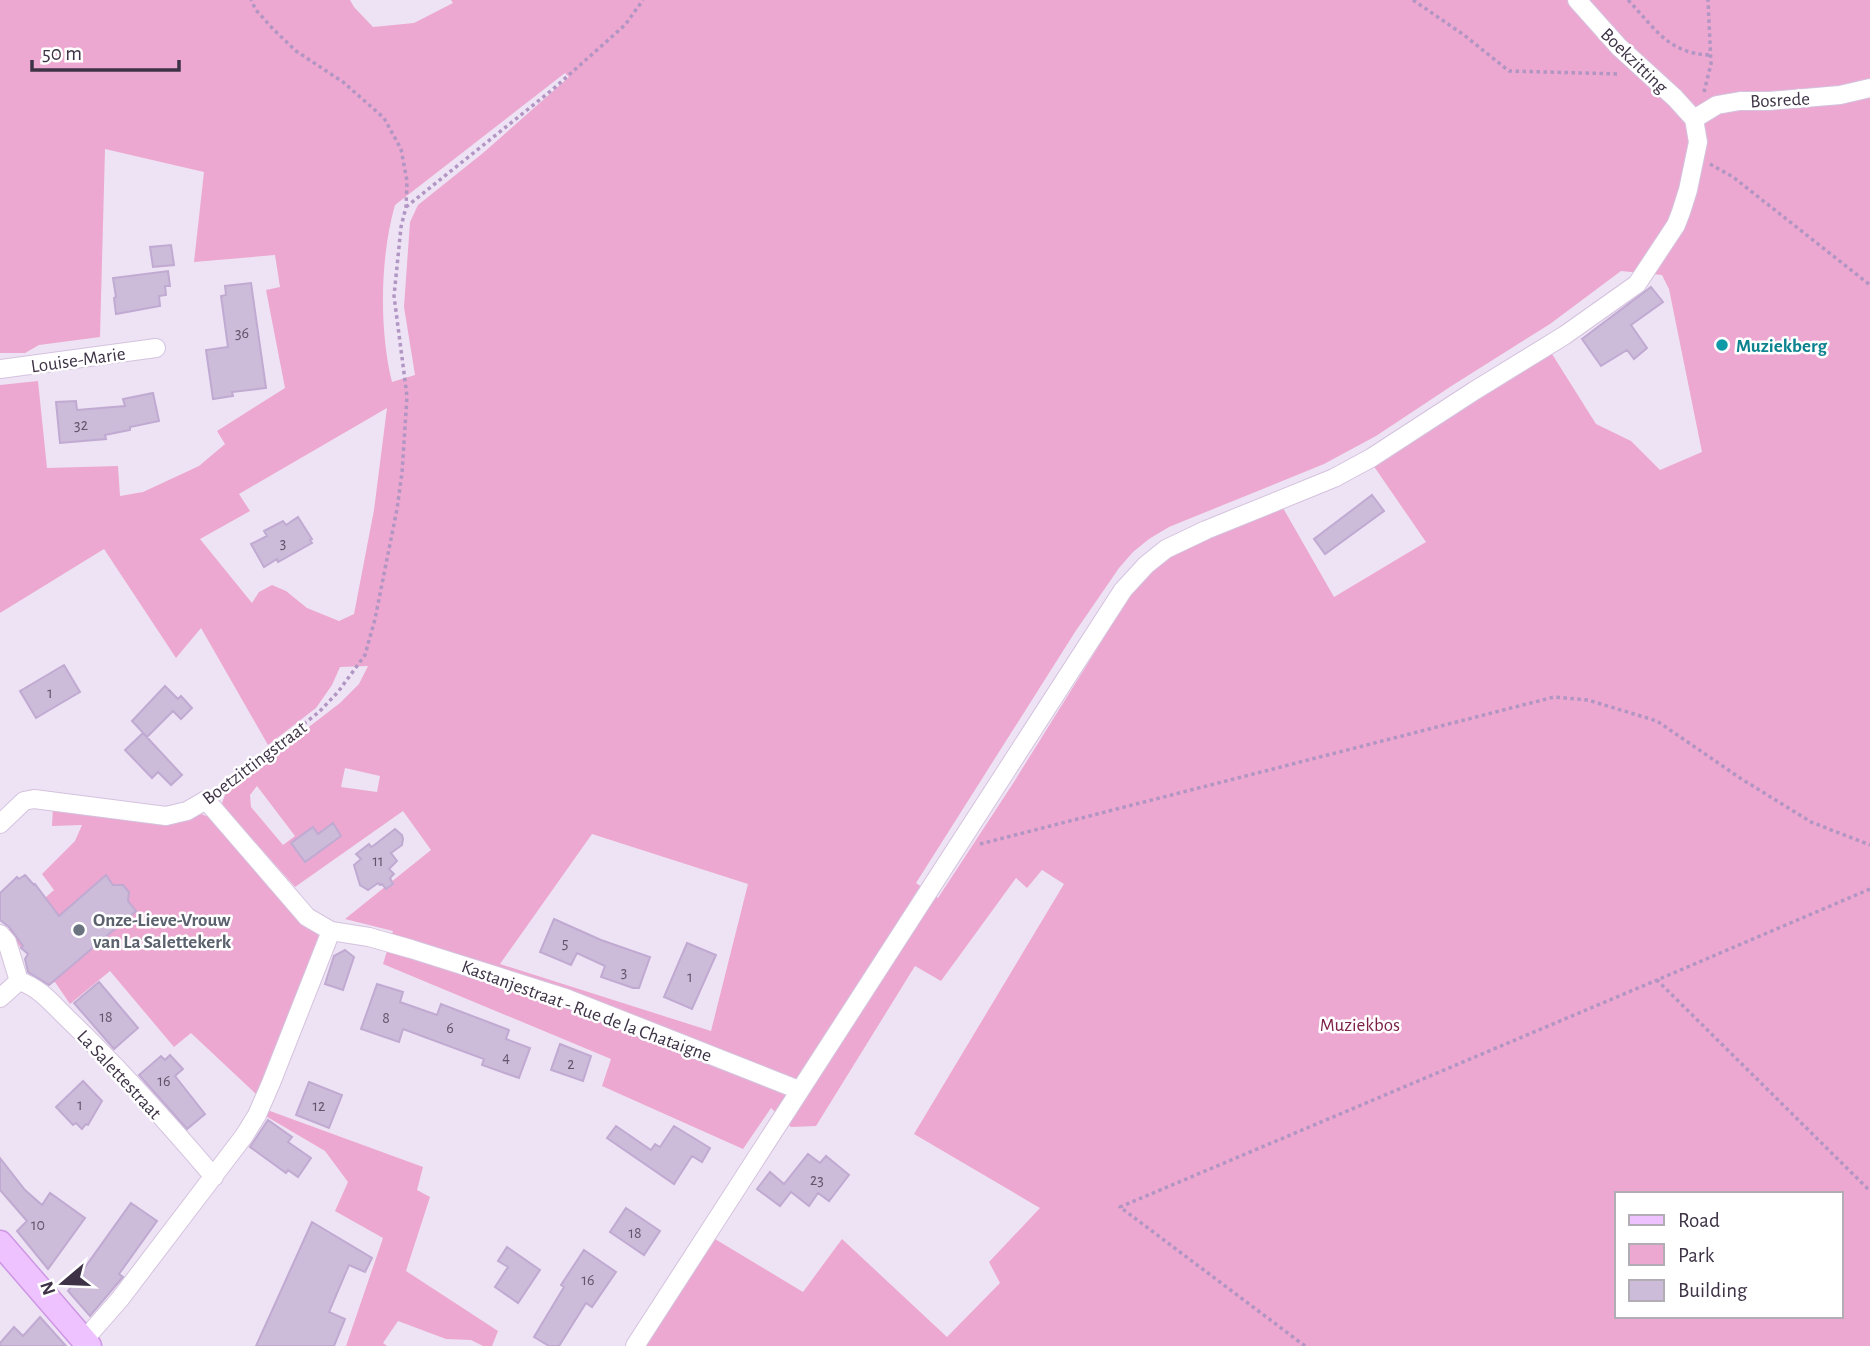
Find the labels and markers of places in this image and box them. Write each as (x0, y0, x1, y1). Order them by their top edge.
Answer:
marker: Muziekberg (1714, 337, 1730, 353)
place label: Muziekberg (1736, 337, 1828, 356)
place label: Onze-Lieve-Vrouw van La Salettekerk (93, 911, 232, 952)
marker: Onze-Lieve-Vrouw van La Salettekerk (71, 922, 87, 938)

